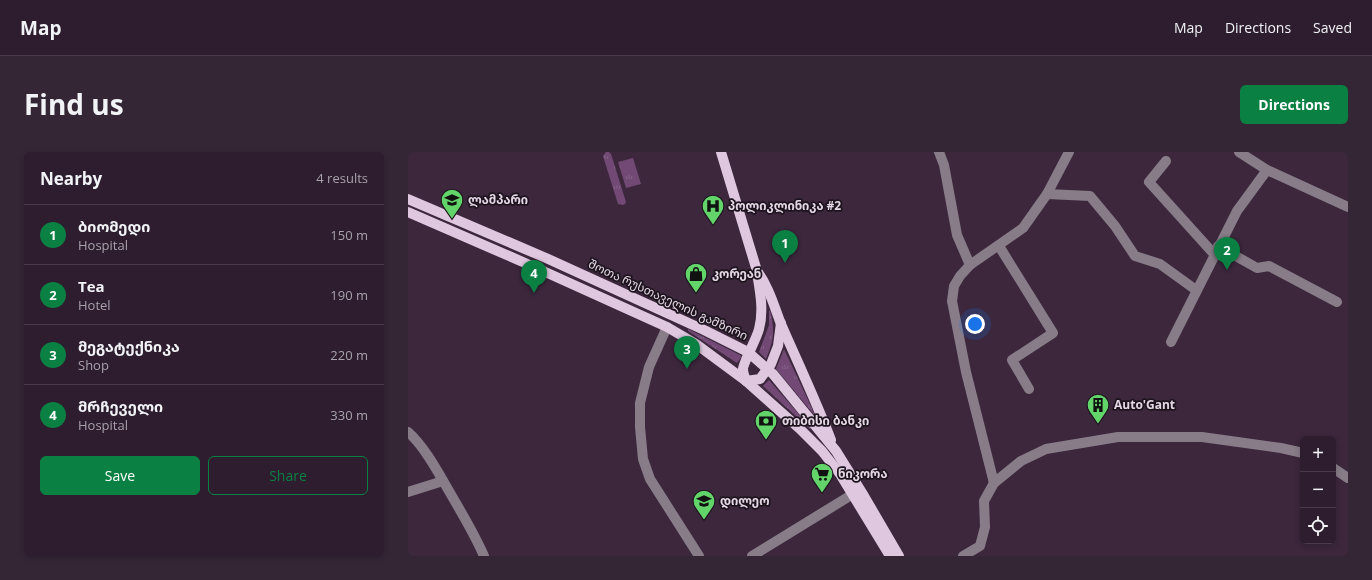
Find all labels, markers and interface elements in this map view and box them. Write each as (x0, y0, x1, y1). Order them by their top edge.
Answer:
text: Map (20, 15, 61, 41)
text: Map (1174, 18, 1203, 37)
text: Directions (1225, 18, 1291, 37)
text: Saved (1313, 18, 1352, 37)
text: Find us (24, 85, 124, 123)
button: Directions (1240, 85, 1348, 124)
text: Nearby (40, 167, 102, 190)
text: 4 results (316, 169, 368, 187)
school or university icon: ლამპარი (439, 187, 465, 220)
place label: ლამპარი (468, 191, 528, 208)
hospital icon: პოლიკლინიკა #2 (700, 193, 726, 226)
place label: პოლიკლინიკა #2 (728, 197, 841, 214)
text: ბიომედი (78, 216, 150, 236)
text: 1 (49, 226, 57, 244)
text: 150 m (330, 226, 368, 244)
pin: 1 (772, 230, 798, 263)
text: Hospital (78, 236, 128, 254)
pin: 2 (1214, 237, 1240, 270)
street label: შოთა რუსთაველის გამზირი (586, 255, 751, 344)
pin: 4 (521, 260, 547, 293)
shop icon: კორეან (683, 261, 709, 294)
place label: კორეან (712, 265, 761, 282)
text: Tea (78, 276, 105, 296)
text: 2 (49, 286, 57, 304)
text: 190 m (330, 286, 368, 304)
text: Hotel (78, 296, 111, 314)
your location (965, 314, 985, 334)
text: მეგატექნიკა (78, 336, 180, 356)
pin: 3 (674, 336, 700, 369)
text: 3 (49, 346, 57, 364)
text: 220 m (330, 346, 368, 364)
text: Shop (78, 356, 109, 374)
building icon: Auto'Gant (1085, 392, 1111, 425)
text: მრჩეველი (78, 396, 163, 416)
place label: Auto'Gant (1114, 396, 1175, 413)
text: 4 (49, 406, 57, 424)
text: 330 m (330, 406, 368, 424)
bank icon: თიბისი ბანკი (753, 408, 779, 441)
place label: თიბისი ბანკი (782, 412, 869, 429)
text: Hospital (78, 416, 128, 434)
map controls (1300, 436, 1336, 544)
button: + (1300, 436, 1336, 472)
button: Save (40, 456, 200, 495)
button: Share (208, 456, 368, 495)
supermarket icon: ნიკორა (809, 461, 835, 494)
place label: ნიკორა (838, 465, 887, 482)
button: − (1300, 472, 1336, 508)
school or university icon: დილეო (691, 488, 717, 521)
place label: დილეო (720, 492, 769, 509)
button: locate (1300, 508, 1336, 544)

